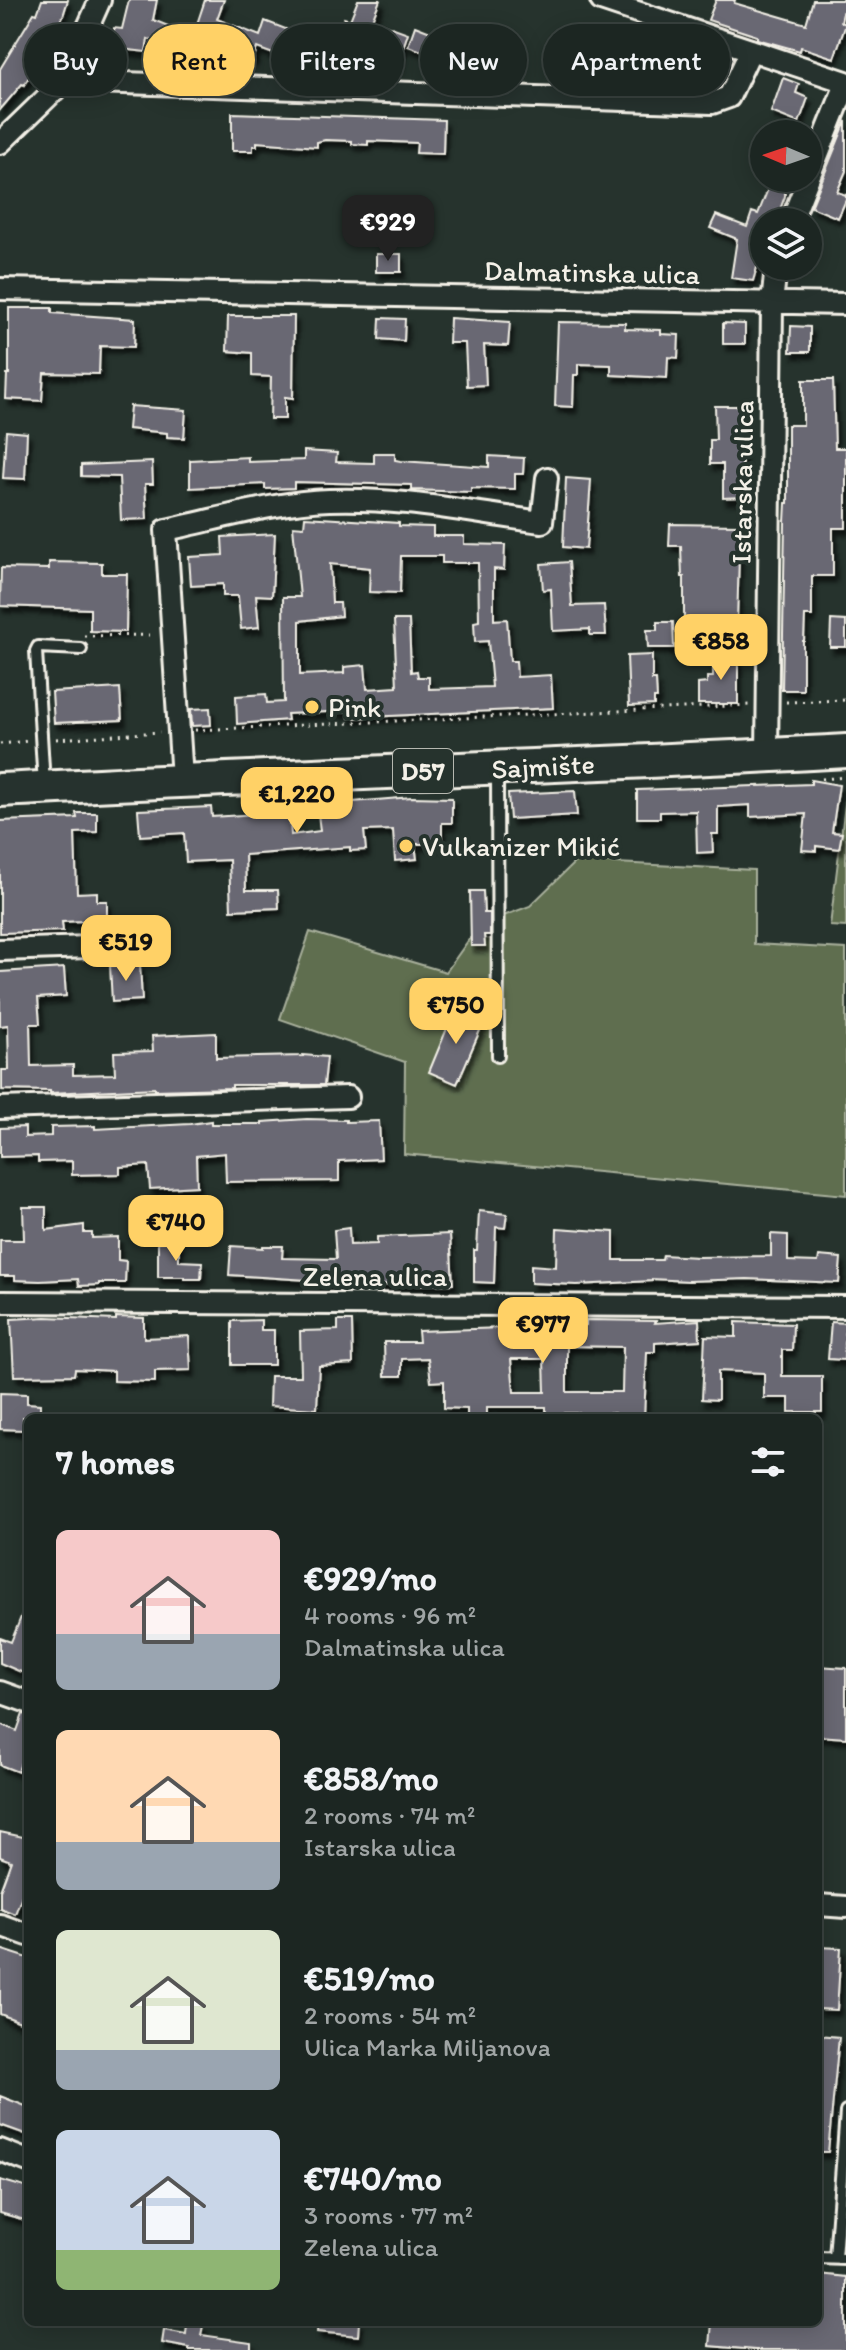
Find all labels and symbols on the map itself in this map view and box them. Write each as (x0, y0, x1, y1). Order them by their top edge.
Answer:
north arrow (750, 120, 822, 192)
pin: €929 (341, 195, 435, 263)
street label: Dalmatinska ulica (484, 253, 701, 291)
street label: Istarska ulica (724, 400, 760, 564)
pin: €858 (674, 614, 768, 682)
place label: Pink (328, 690, 381, 724)
marker: Pink (303, 698, 321, 716)
street label: Sajmište (490, 746, 596, 786)
road number: D57 (393, 749, 453, 793)
pin: €1,220 (232, 767, 362, 835)
place label: Vulkanizer Mikić (422, 829, 620, 863)
marker: Vulkanizer Mikić (397, 837, 415, 855)
pin: €519 (79, 915, 173, 983)
pin: €750 (409, 978, 503, 1046)
pin: €740 (129, 1195, 223, 1263)
street label: Zelena ulica (303, 1259, 448, 1293)
pin: €977 (496, 1297, 590, 1365)

